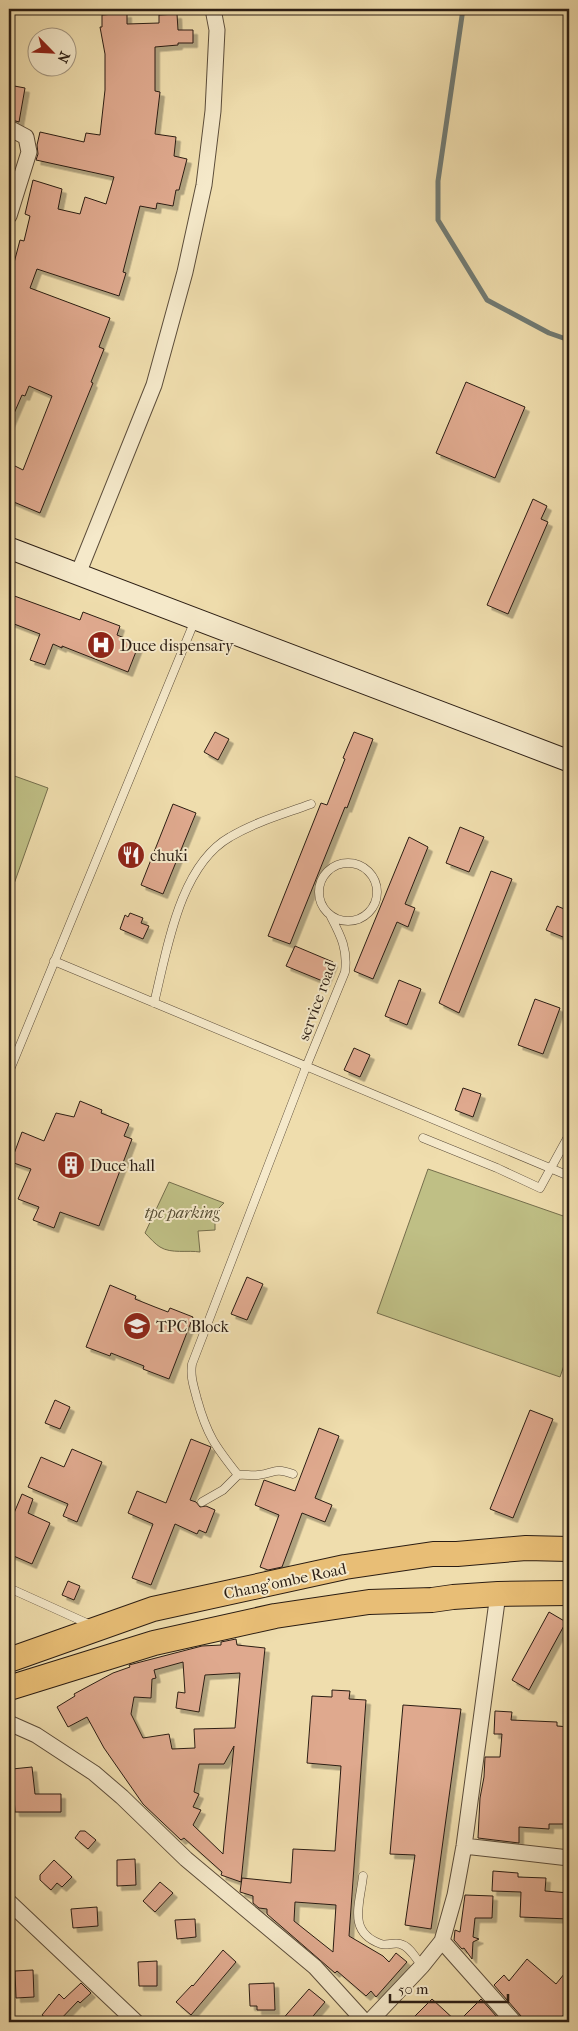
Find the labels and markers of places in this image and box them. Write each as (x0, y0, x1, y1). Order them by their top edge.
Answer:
hospital icon: Duce dispensary (86, 630, 116, 660)
place label: Duce dispensary (120, 636, 234, 655)
restaurant icon: chuki (116, 840, 146, 870)
place label: chuki (150, 846, 188, 865)
building icon: Duce hall (56, 1150, 86, 1180)
place label: Duce hall (90, 1156, 155, 1175)
school or university icon: TPC Block (122, 1311, 152, 1341)
place label: TPC Block (156, 1317, 229, 1336)

